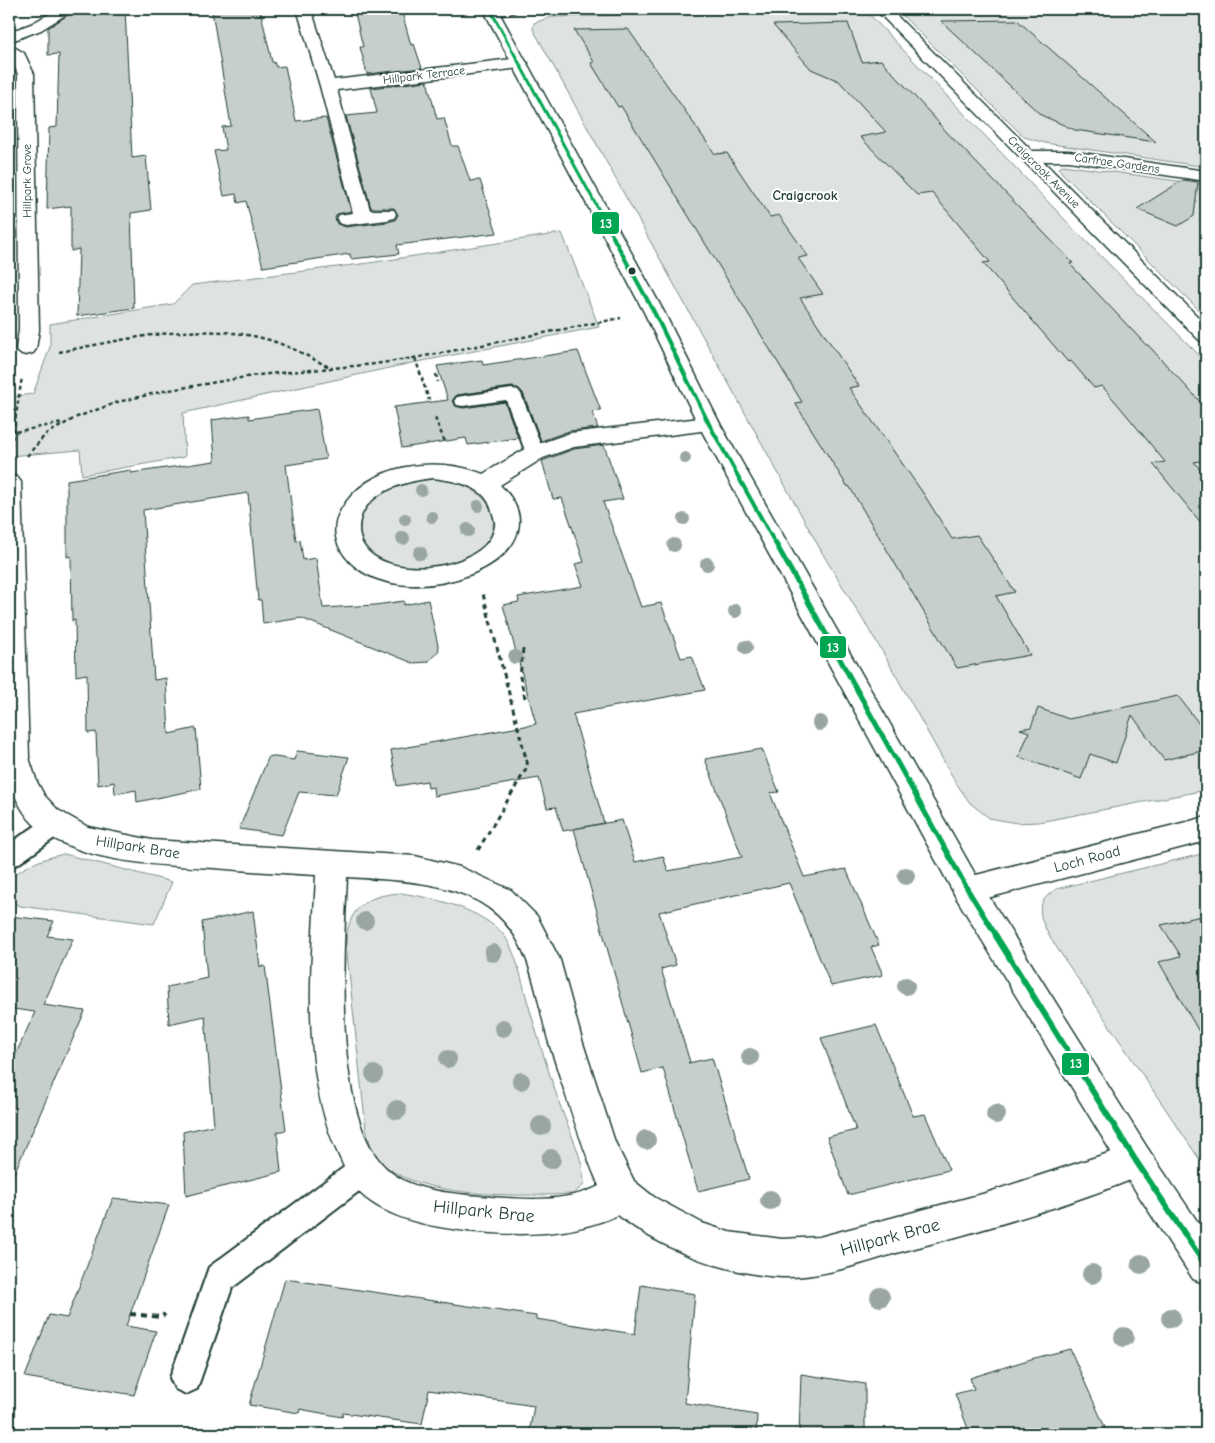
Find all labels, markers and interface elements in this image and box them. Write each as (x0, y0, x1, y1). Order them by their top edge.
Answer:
street label: Hillpark Terrace (382, 63, 466, 87)
street label: Craigcrook Avenue (1005, 133, 1083, 211)
street label: Hillpark Grove (20, 144, 34, 218)
street label: Carfrae Gardens (1074, 150, 1160, 176)
district label: Craigcrook (772, 187, 838, 204)
line badge: 13 (591, 211, 620, 235)
text: 13 (600, 215, 612, 232)
unlabelled marker (627, 266, 637, 276)
line badge: 13 (819, 635, 847, 659)
text: 13 (827, 639, 839, 656)
street label: Hillpark Brae (95, 831, 182, 863)
street label: Loch Road (1052, 842, 1122, 876)
line badge: 13 (1061, 1052, 1090, 1076)
text: 13 (1070, 1055, 1082, 1072)
street label: Hillpark Brae (432, 1196, 536, 1227)
street label: Hillpark Brae (838, 1214, 942, 1261)

